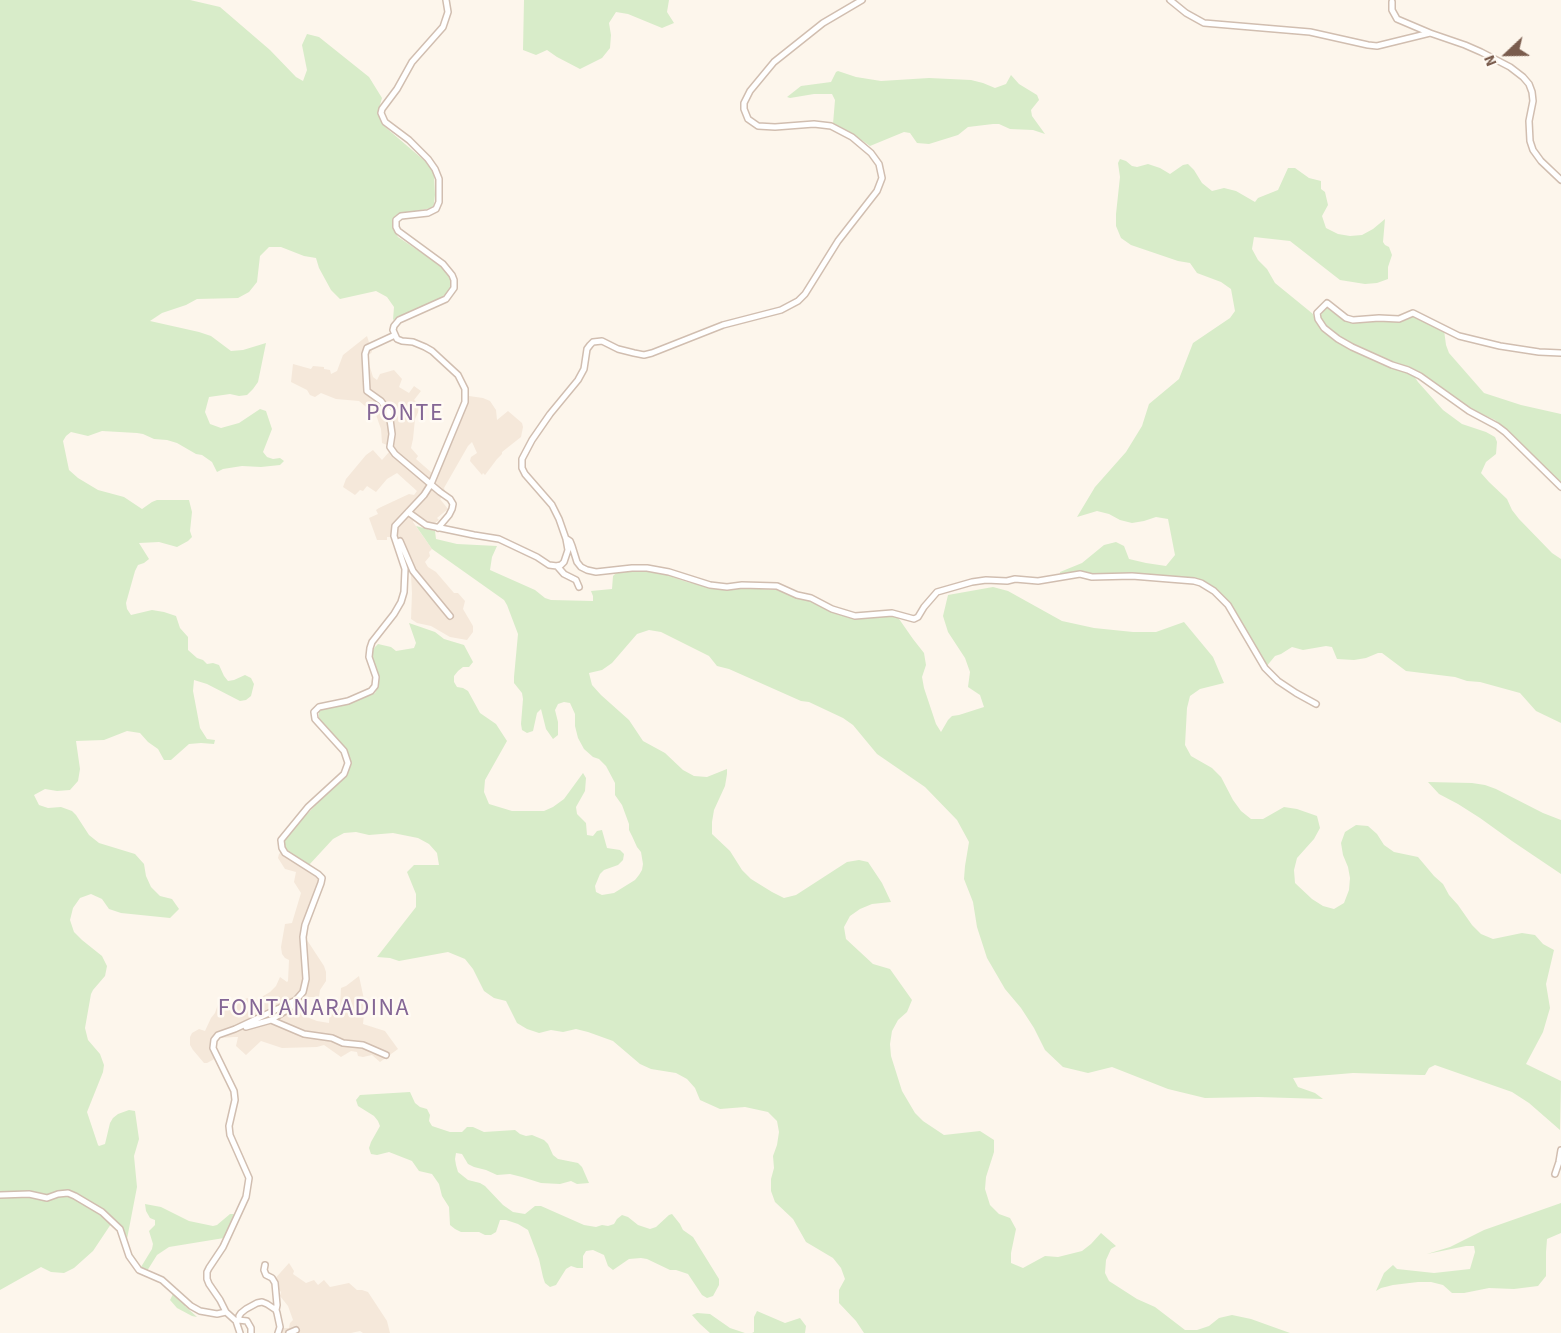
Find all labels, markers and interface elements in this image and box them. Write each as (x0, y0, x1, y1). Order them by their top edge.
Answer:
north arrow (1477, 24, 1537, 84)
text: N (1478, 52, 1503, 70)
district label: PONTE (366, 401, 444, 429)
district label: FONTANARADINA (218, 996, 410, 1024)

